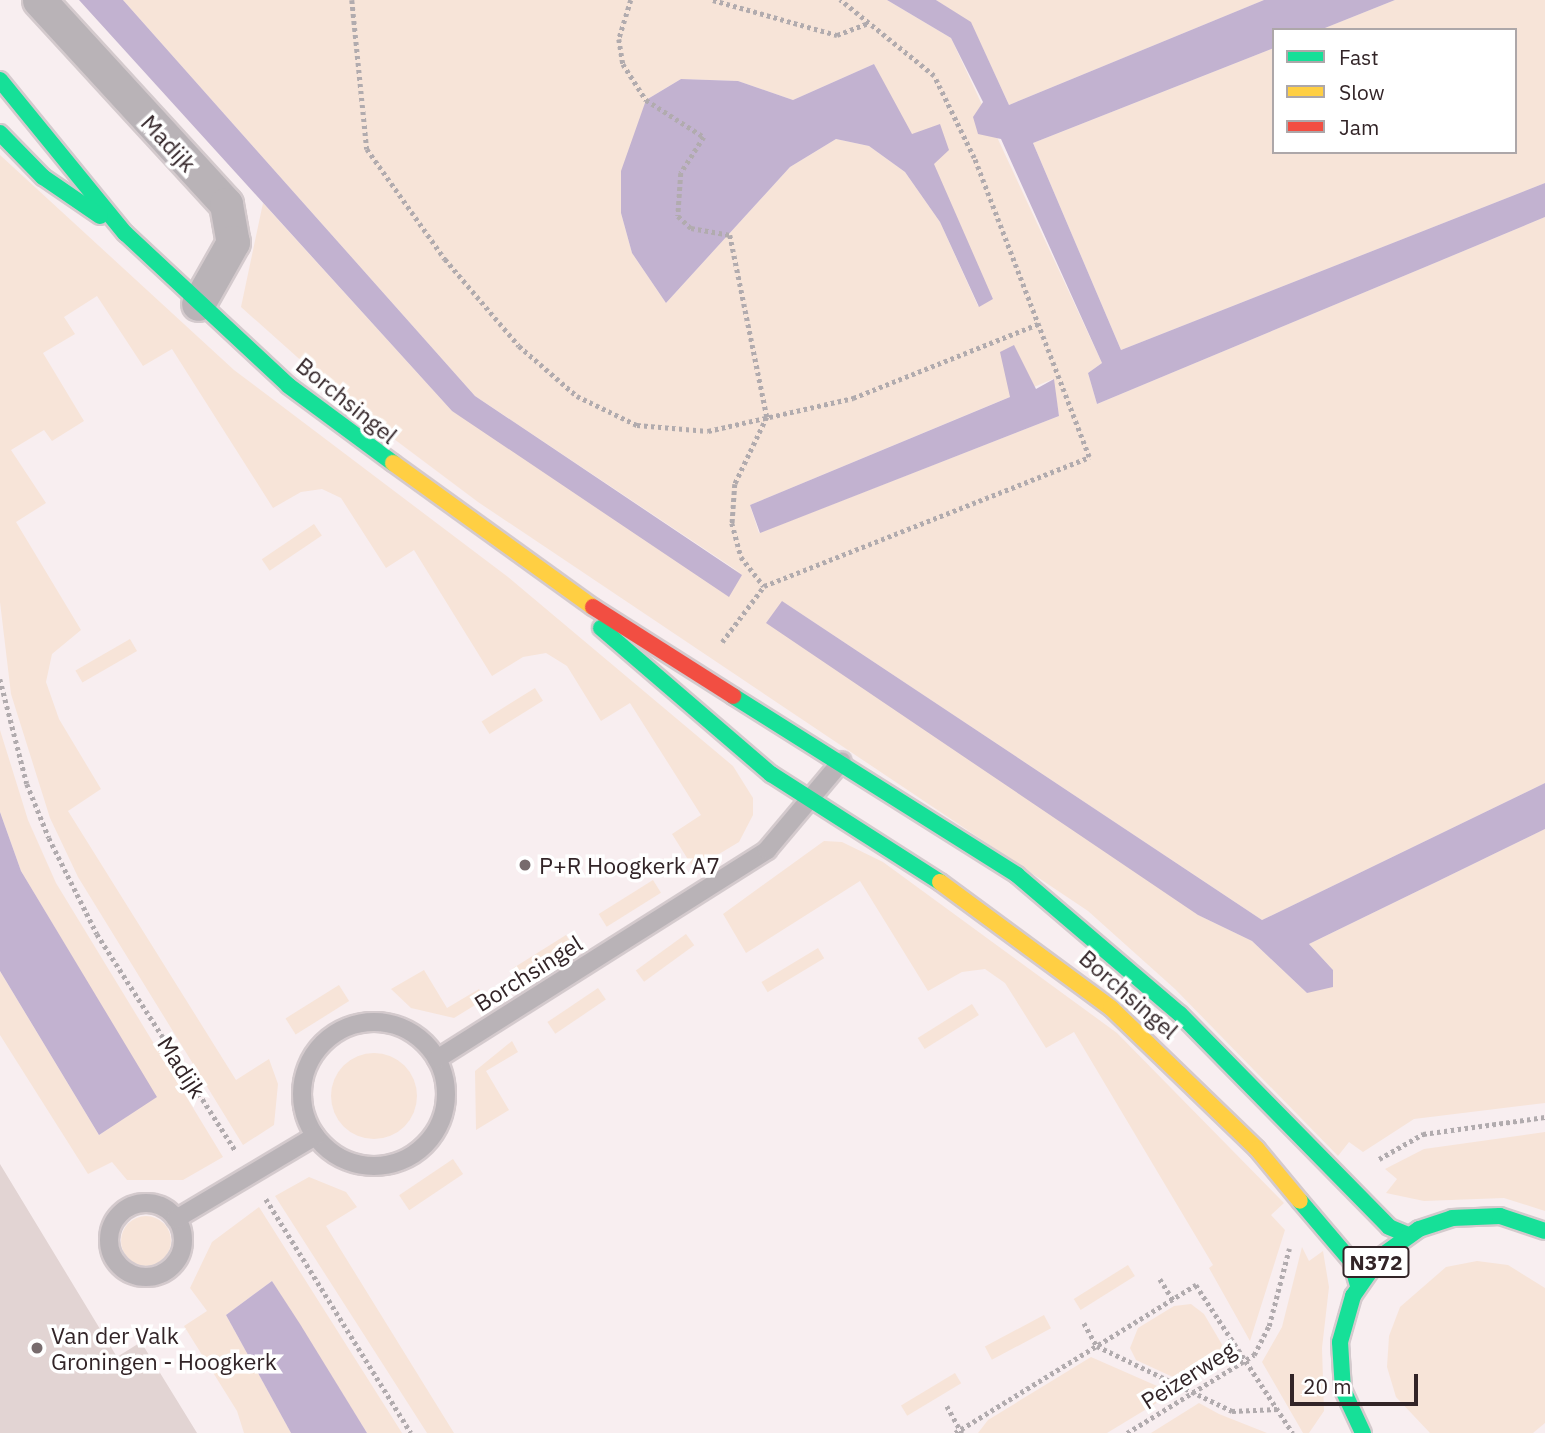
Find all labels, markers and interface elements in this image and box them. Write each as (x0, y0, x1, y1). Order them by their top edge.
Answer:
legend (1272, 28, 1517, 154)
text: Fast (1339, 43, 1379, 71)
text: Slow (1339, 78, 1385, 106)
street label: Madijk (136, 109, 202, 177)
text: Jam (1339, 113, 1379, 141)
street label: Borchsingel (291, 351, 403, 449)
place label: P+R Hoogkerk A7 (539, 851, 720, 879)
marker: P+R Hoogkerk A7 (517, 857, 533, 873)
street label: Borchsingel (469, 929, 587, 1017)
street label: Borchsingel (1074, 944, 1184, 1044)
street label: Madijk (152, 1031, 212, 1103)
road number: N372 (1341, 1244, 1411, 1280)
place label: Van der Valk Groningen - Hoogkerk (51, 1321, 277, 1375)
street label: Peizerweg (1136, 1335, 1240, 1415)
marker: Van der Valk Groningen - Hoogkerk (29, 1340, 45, 1356)
scale bar (1293, 1360, 1421, 1404)
text: 20 m (1303, 1372, 1352, 1400)

